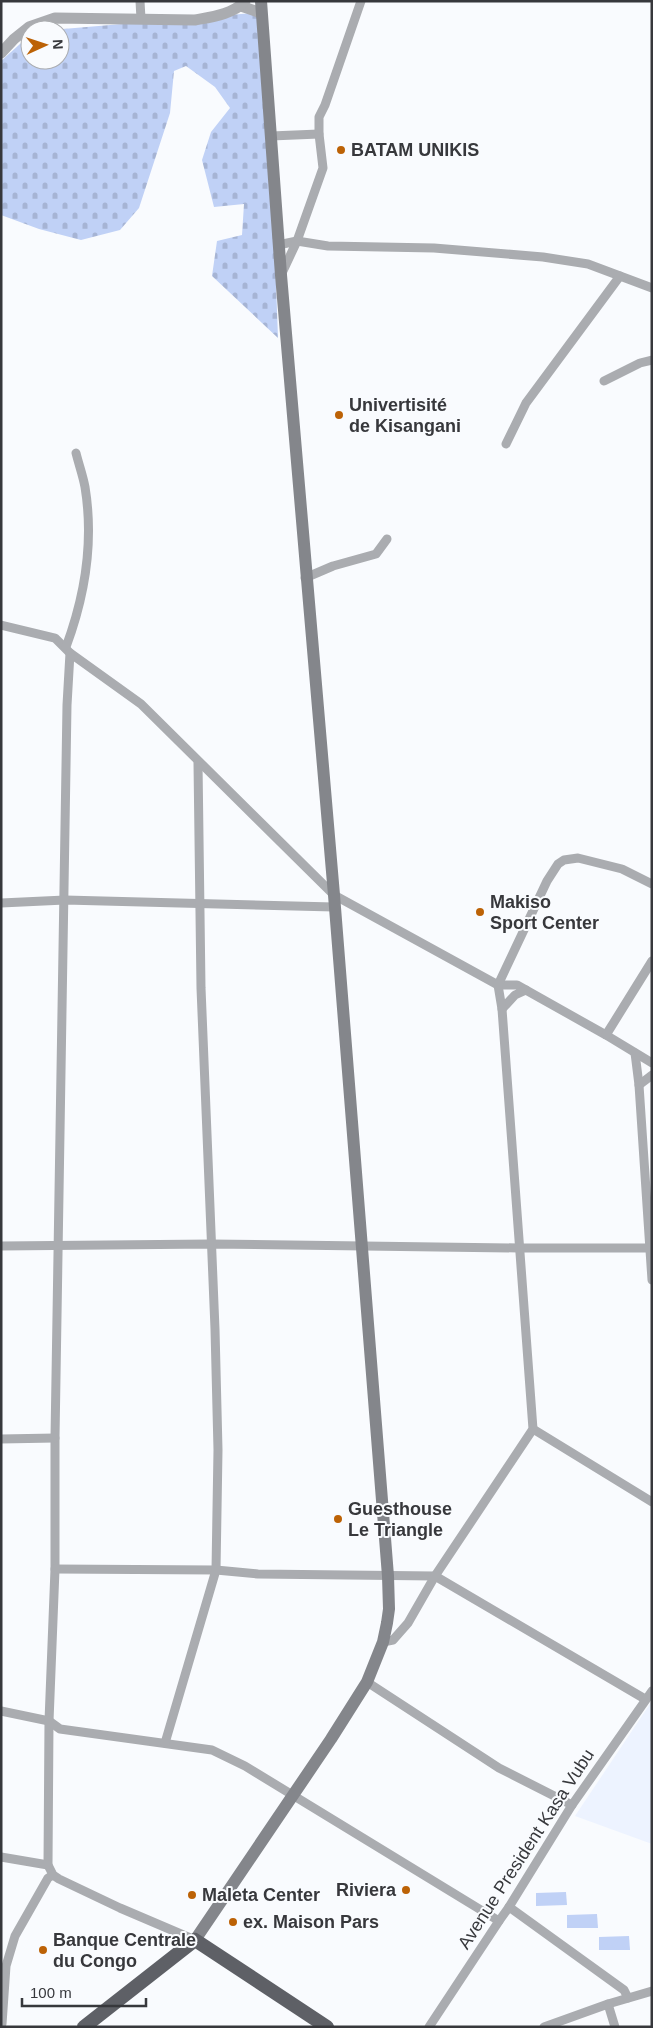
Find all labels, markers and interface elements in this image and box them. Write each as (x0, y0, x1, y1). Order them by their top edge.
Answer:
north arrow (20, 20, 70, 70)
text: N (50, 39, 66, 50)
place label: BATAM UNIKIS (351, 140, 479, 160)
marker: BATAM UNIKIS (335, 144, 347, 156)
place label: Univertisité de Kisangani (349, 395, 461, 436)
marker: Univertisité de Kisangani (333, 409, 345, 421)
place label: Makiso Sport Center (490, 892, 599, 933)
marker: Makiso Sport Center (474, 906, 486, 918)
place label: Guesthouse Le Triangle (348, 1499, 452, 1540)
marker: Guesthouse Le Triangle (332, 1513, 344, 1525)
street label: Avenue President Kasa Vubu (454, 1745, 598, 1953)
place label: Riviera (336, 1880, 397, 1900)
marker: Riviera (400, 1884, 412, 1896)
place label: Maleta Center (202, 1885, 320, 1905)
marker: Maleta Center (186, 1889, 198, 1901)
place label: ex. Maison Pars (243, 1912, 379, 1932)
marker: ex. Maison Pars (227, 1916, 239, 1928)
place label: Banque Centrale du Congo (53, 1930, 196, 1971)
marker: Banque Centrale du Congo (37, 1944, 49, 1956)
scale bar (22, 1976, 146, 2008)
text: 100 m (30, 1984, 72, 2001)

